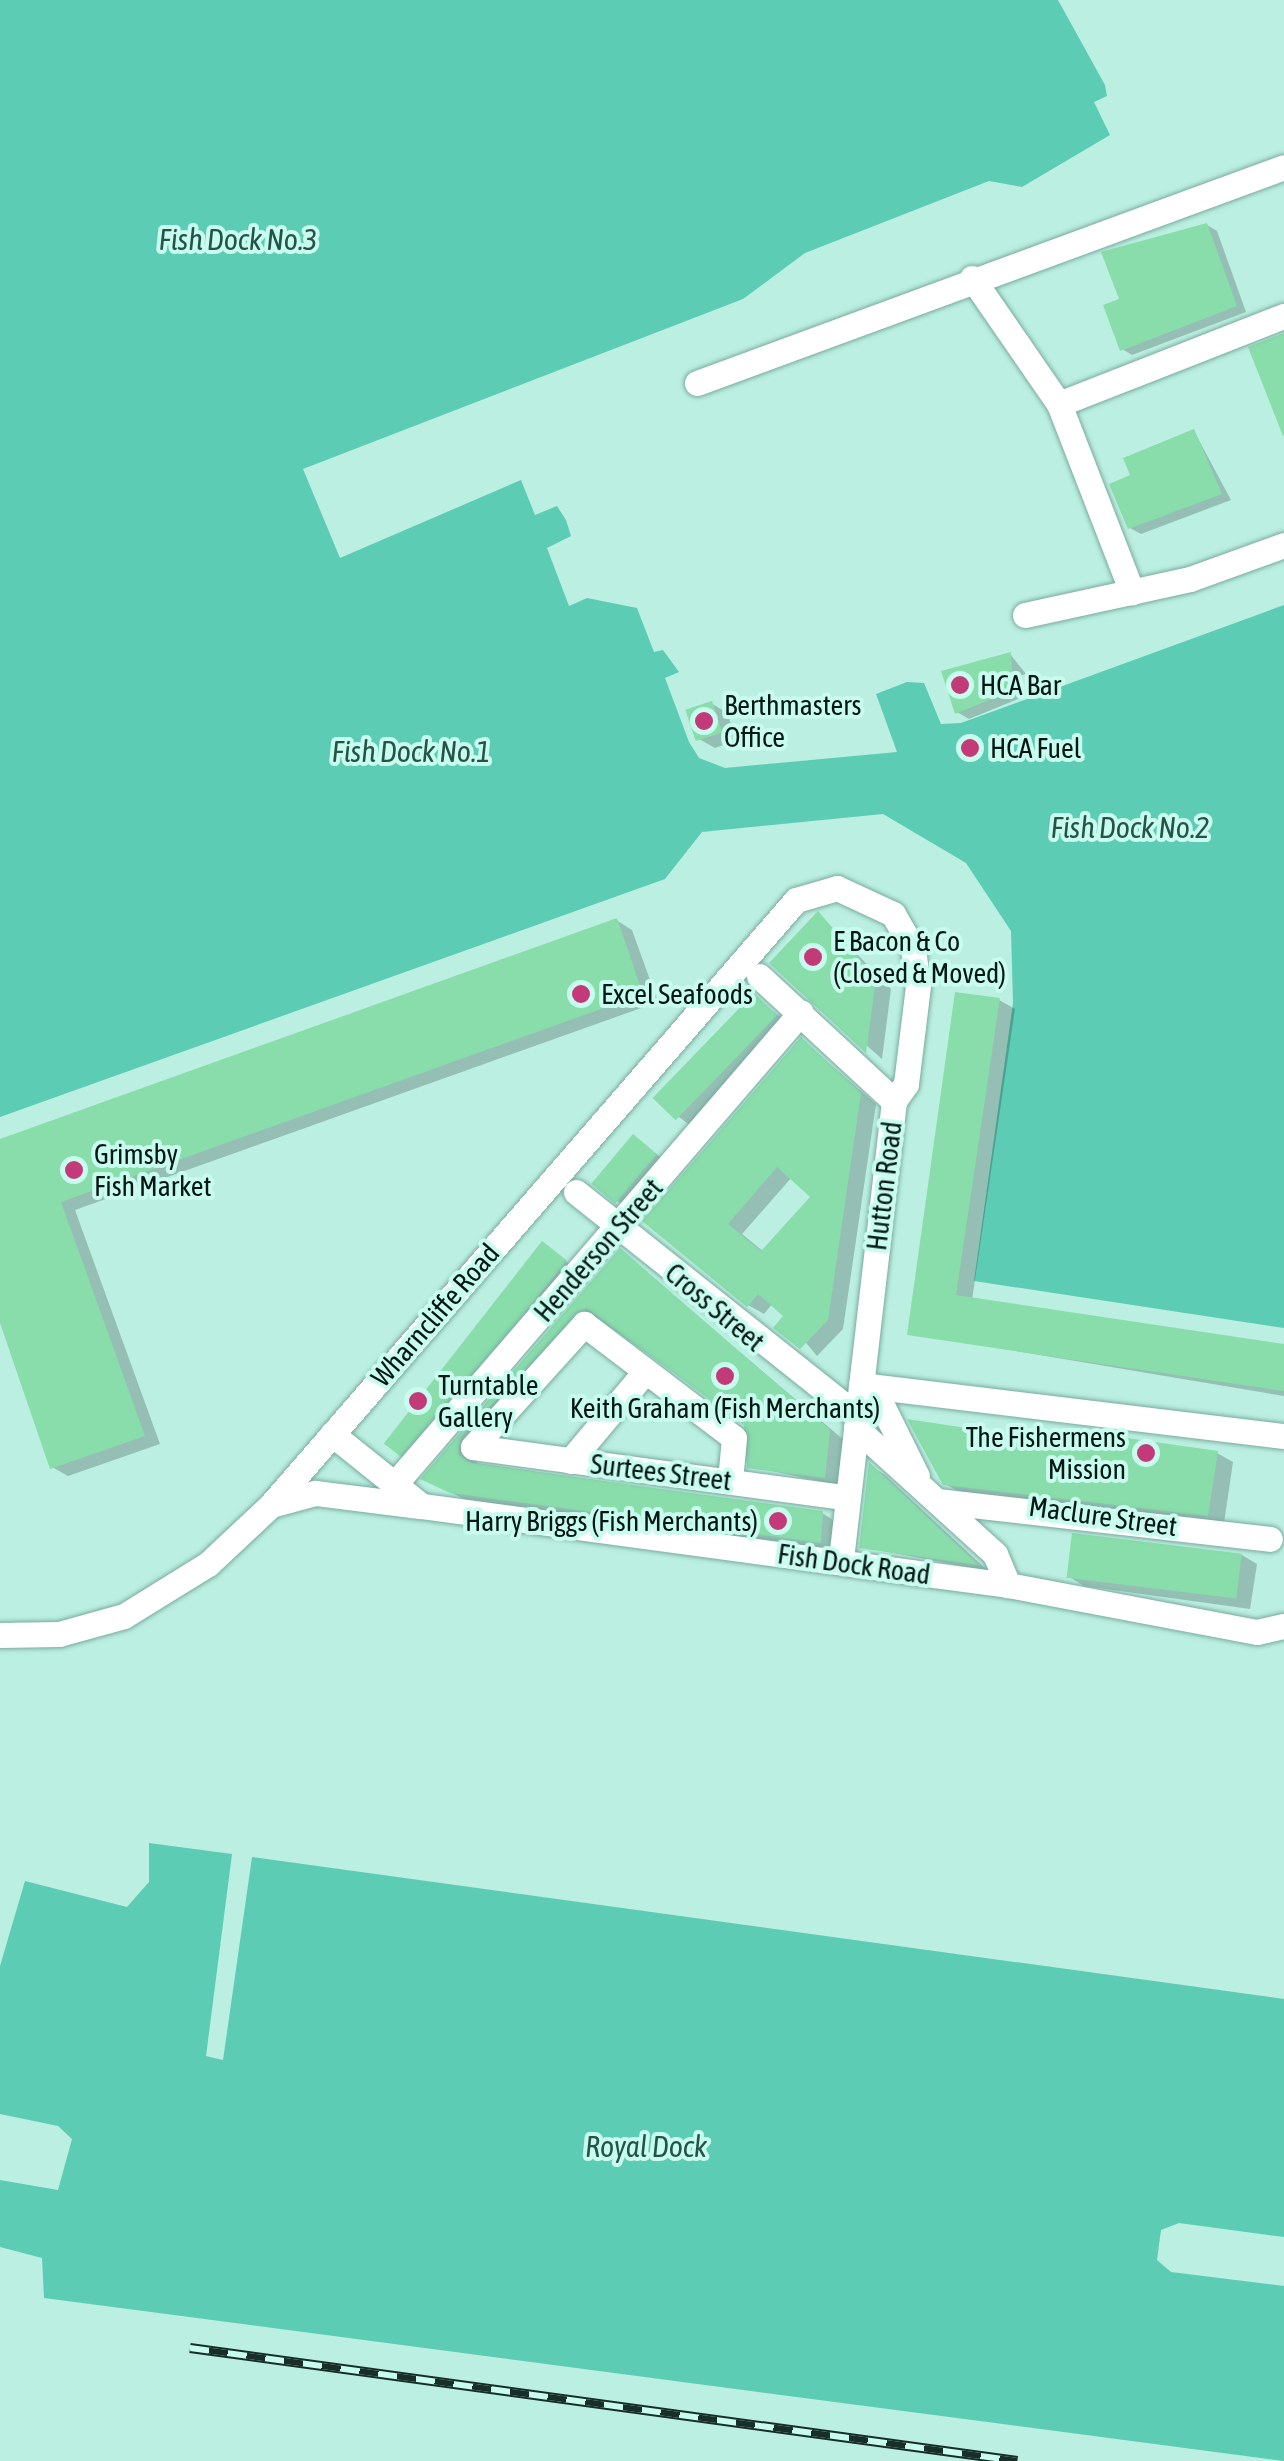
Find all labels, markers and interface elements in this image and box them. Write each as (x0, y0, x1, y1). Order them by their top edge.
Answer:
water label: Fish Dock No.3 (159, 221, 317, 257)
place label: HCA Bar (980, 668, 1061, 702)
marker: HCA Bar (949, 674, 971, 696)
place label: Berthmasters Office (724, 688, 861, 754)
marker: Berthmasters Office (693, 710, 715, 732)
place label: HCA Fuel (990, 731, 1081, 765)
water label: Fish Dock No.1 (332, 733, 490, 769)
marker: HCA Fuel (959, 737, 981, 759)
water label: Fish Dock No.2 (1051, 809, 1209, 845)
place label: E Bacon & Co (Closed & Moved) (833, 924, 1006, 990)
marker: E Bacon & Co (Closed & Moved) (802, 946, 824, 968)
place label: Excel Seafoods (601, 977, 753, 1011)
marker: Excel Seafoods (570, 983, 592, 1005)
street label: Hutton Road (859, 1120, 909, 1252)
place label: Grimsby Fish Market (94, 1137, 212, 1203)
marker: Grimsby Fish Market (63, 1159, 85, 1181)
street label: Henderson Street (527, 1172, 669, 1328)
street label: Wharncliffe Road (364, 1237, 506, 1393)
street label: Cross Street (659, 1256, 771, 1358)
marker: Keith Graham (Fish Merchants) (714, 1365, 736, 1387)
place label: Turntable Gallery (438, 1368, 538, 1434)
marker: Turntable Gallery (407, 1390, 429, 1412)
place label: Keith Graham (Fish Merchants) (570, 1391, 880, 1425)
place label: The Fishermens Mission (966, 1420, 1126, 1486)
marker: The Fishermens Mission (1135, 1442, 1157, 1464)
street label: Surtees Street (589, 1447, 733, 1497)
street label: Maclure Street (1027, 1489, 1179, 1543)
place label: Harry Briggs (Fish Merchants) (465, 1504, 758, 1538)
marker: Harry Briggs (Fish Merchants) (767, 1510, 789, 1532)
street label: Fish Dock Road (775, 1537, 933, 1591)
water label: Royal Dock (585, 2128, 707, 2164)

